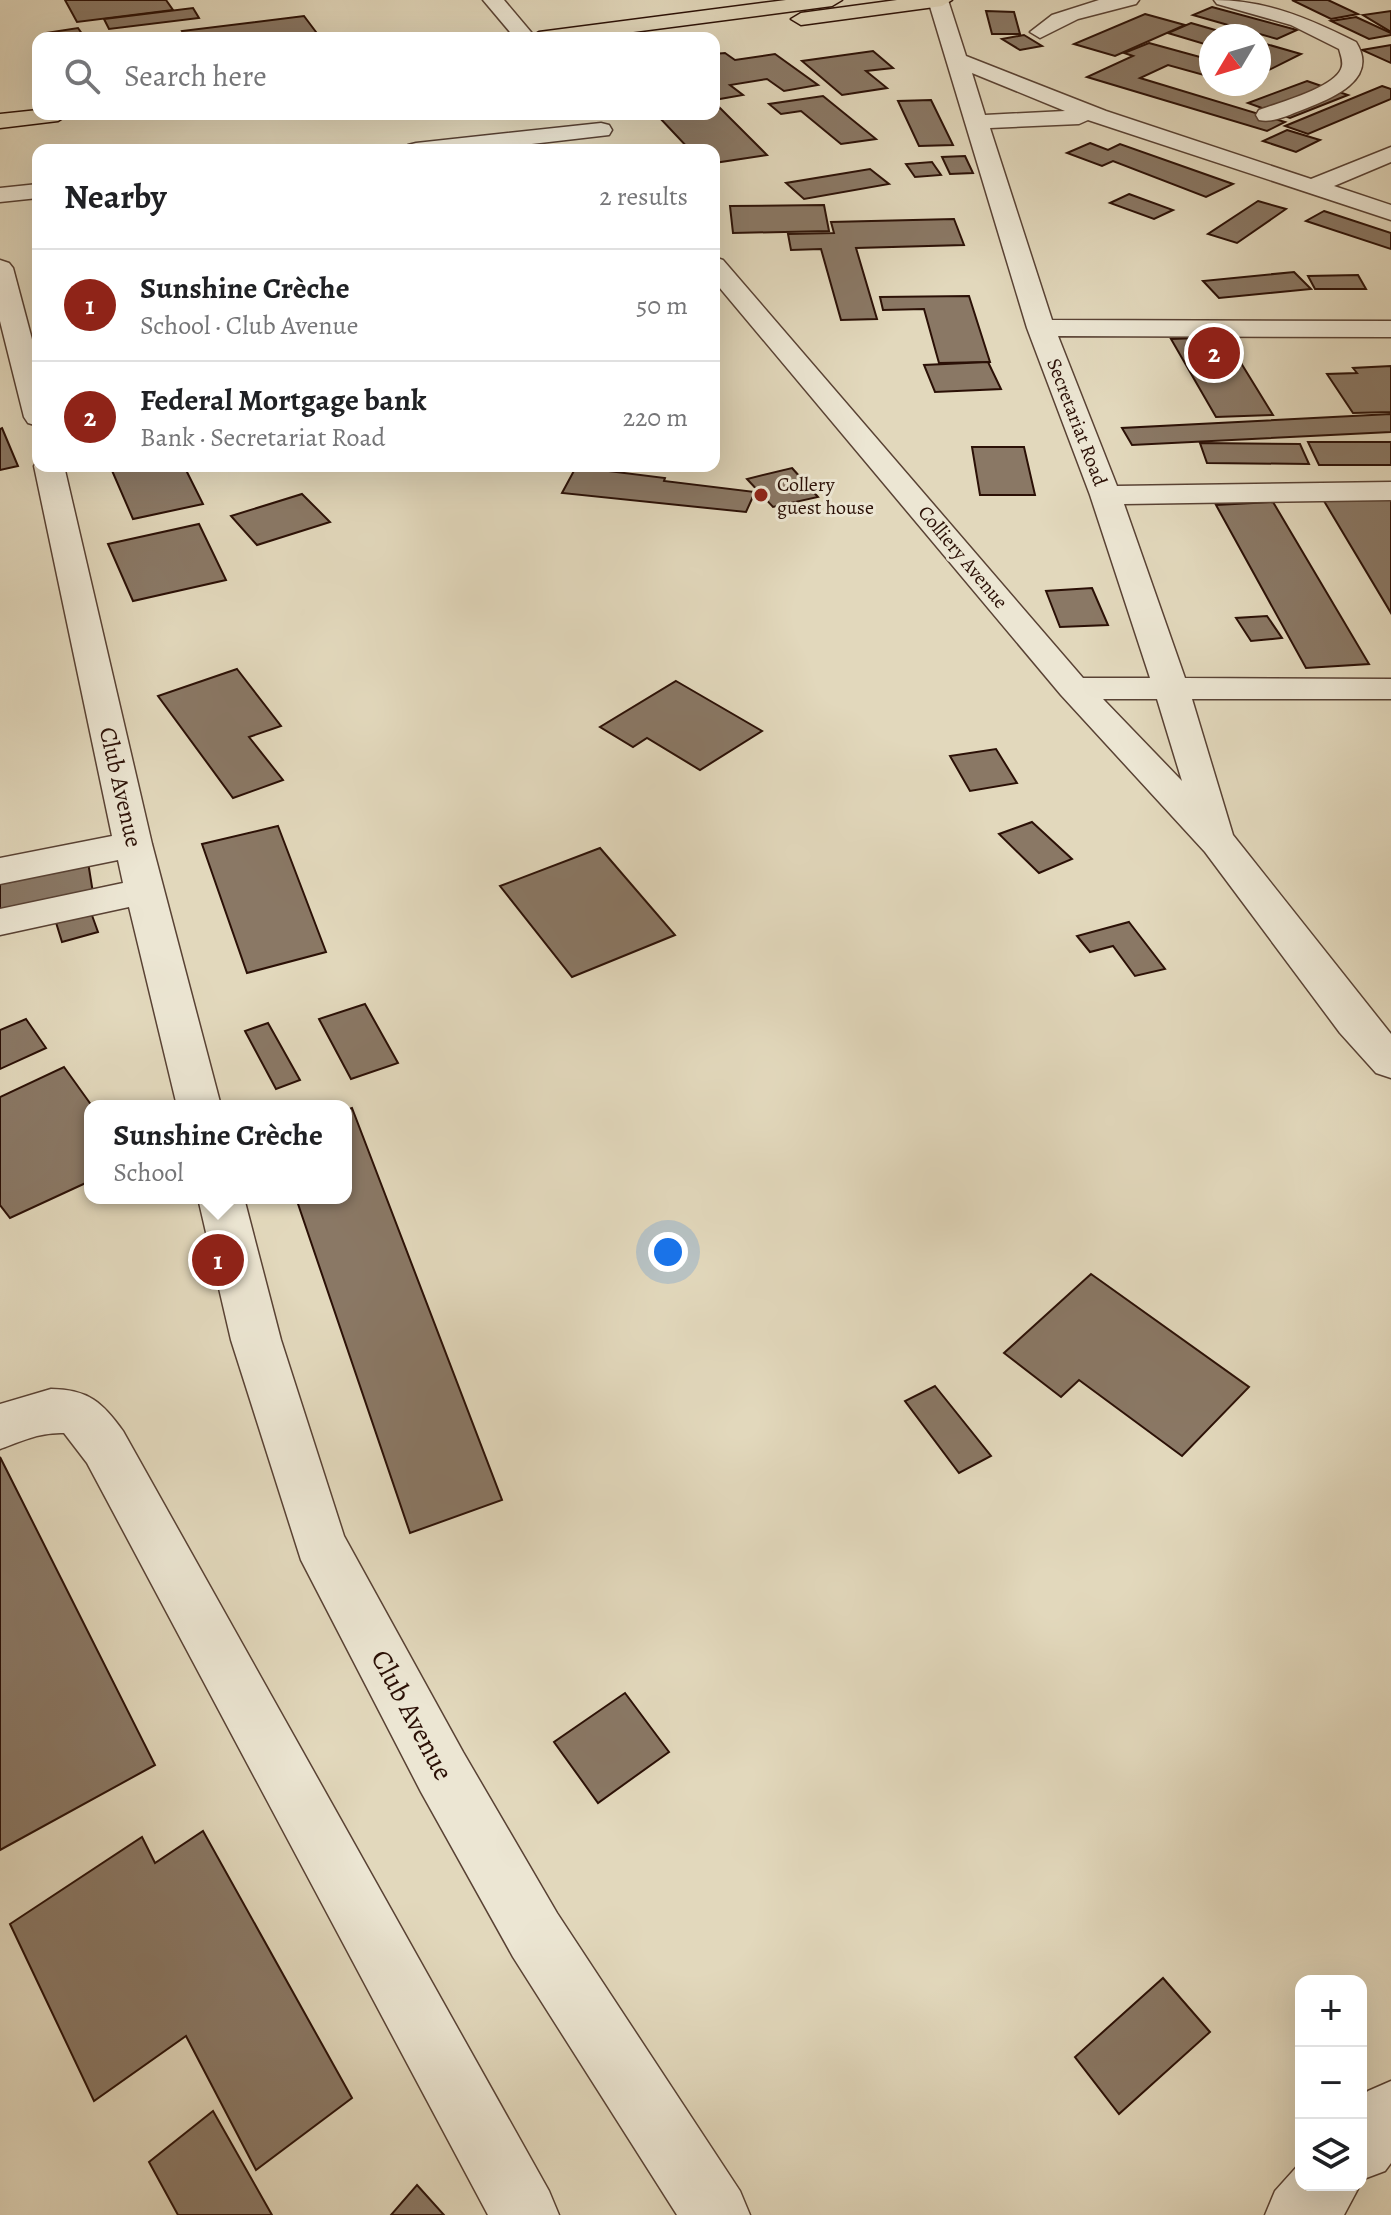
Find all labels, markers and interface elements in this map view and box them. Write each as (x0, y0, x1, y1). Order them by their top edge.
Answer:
north arrow (1199, 24, 1271, 96)
search box (32, 32, 720, 120)
icon: search (60, 54, 104, 98)
text: Search here (124, 56, 267, 96)
text: Nearby (64, 173, 167, 220)
text: 2 results (599, 179, 688, 214)
text: Sunshine Crèche (140, 268, 350, 308)
text: 1 (85, 288, 95, 323)
text: 50 m (636, 288, 688, 323)
text: School · Club Avenue (140, 308, 358, 343)
pin: 2 (1188, 323, 1240, 383)
street label: Secretariat Road (1040, 354, 1114, 490)
text: Federal Mortgage bank (140, 380, 426, 420)
text: 2 (84, 400, 96, 435)
text: 220 m (623, 400, 688, 435)
text: Bank · Secretariat Road (140, 420, 386, 455)
place label: Collery guest house (777, 471, 874, 521)
marker: Collery guest house (752, 486, 770, 504)
street label: Colliery Avenue (912, 500, 1014, 614)
street label: Club Avenue (92, 724, 150, 850)
popup (84, 1100, 352, 1204)
text: Sunshine Crèche (113, 1115, 323, 1155)
text: School (113, 1155, 184, 1190)
pin: 1 (192, 1230, 244, 1290)
your location (648, 1232, 688, 1272)
street label: Club Avenue (362, 1643, 462, 1787)
map controls (1295, 1975, 1367, 2191)
button: + (1295, 1975, 1367, 2047)
button: − (1295, 2047, 1367, 2119)
button: layers (1295, 2119, 1367, 2191)

